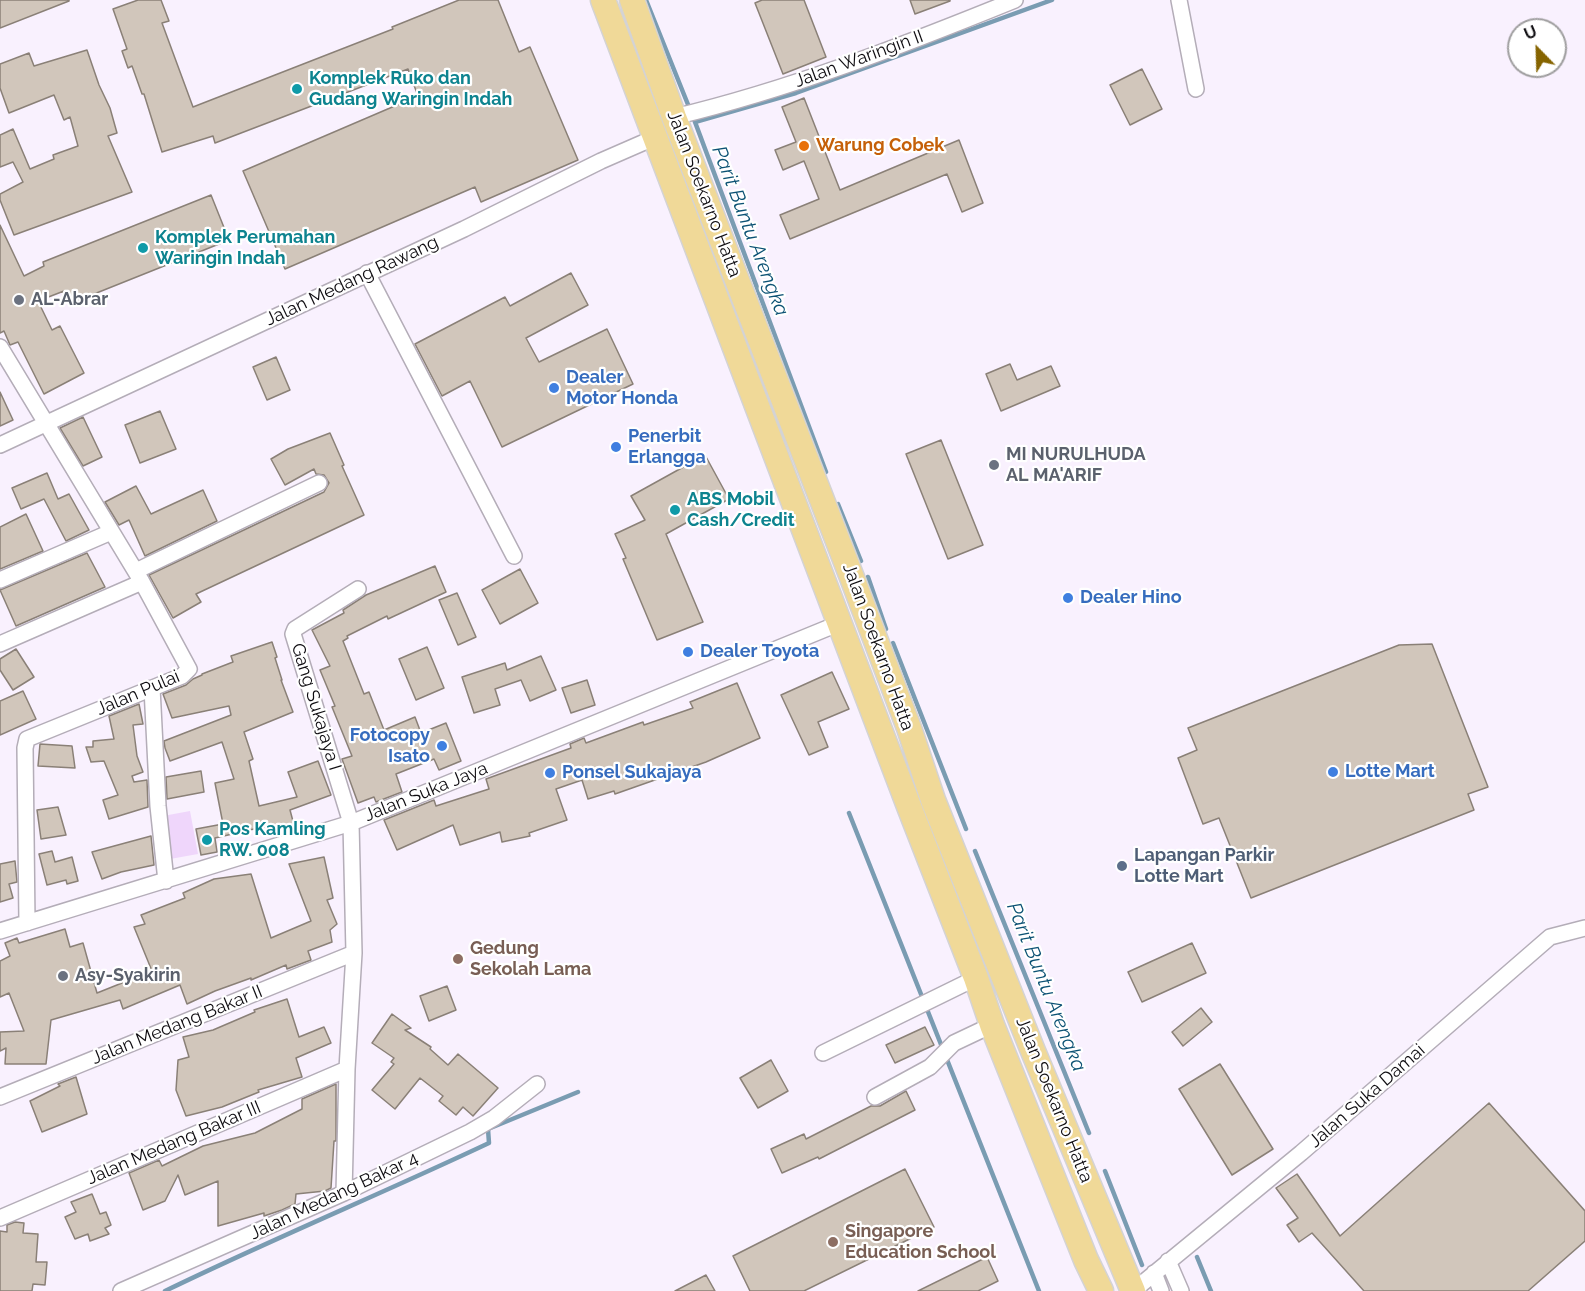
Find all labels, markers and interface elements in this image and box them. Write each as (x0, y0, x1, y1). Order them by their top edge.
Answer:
north arrow (1507, 18, 1567, 78)
text: U (1521, 22, 1540, 44)
street label: Jalan Waringin II (792, 26, 926, 92)
place label: Komplek Ruko dan Gudang Waringin Indah (309, 68, 512, 110)
marker: Komplek Ruko dan Gudang Waringin Indah (290, 82, 304, 96)
street label: Jalan Soekarno Hatta (662, 108, 746, 280)
place label: Warung Cobek (816, 135, 944, 157)
marker: Warung Cobek (797, 139, 811, 153)
water label: Parit Buntu Arengka (707, 143, 793, 319)
place label: Komplek Perumahan Waringin Indah (155, 227, 335, 270)
street label: Jalan Medang Rawang (262, 231, 442, 331)
marker: Komplek Perumahan Waringin Indah (136, 241, 150, 255)
place label: AL-Abrar (31, 289, 108, 311)
marker: AL-Abrar (12, 293, 26, 307)
place label: Dealer Motor Honda (566, 367, 678, 410)
marker: Dealer Motor Honda (547, 381, 561, 395)
place label: Penerbit Erlangga (628, 426, 706, 468)
marker: Penerbit Erlangga (609, 440, 623, 454)
place label: MI NURULHUDA AL MA'ARIF (1006, 444, 1146, 486)
marker: MI NURULHUDA AL MA'ARIF (987, 458, 1001, 472)
place label: ABS Mobil Cash/Credit (687, 489, 795, 532)
marker: ABS Mobil Cash/Credit (668, 503, 682, 517)
street label: Jalan Soekarno Hatta (838, 560, 918, 734)
place label: Dealer Hino (1080, 587, 1182, 609)
marker: Dealer Hino (1061, 591, 1075, 605)
street label: Gang Sukajaya I (286, 641, 346, 773)
place label: Dealer Toyota (700, 641, 819, 663)
marker: Dealer Toyota (681, 645, 695, 659)
street label: Jalan Pulai (93, 666, 183, 720)
place label: Fotocopy Isato (350, 725, 430, 768)
marker: Fotocopy Isato (435, 739, 449, 753)
street label: Jalan Suka Jaya (361, 757, 491, 827)
place label: Lotte Mart (1345, 761, 1435, 783)
place label: Ponsel Sukajaya (562, 762, 702, 784)
marker: Lotte Mart (1326, 765, 1340, 779)
marker: Ponsel Sukajaya (543, 766, 557, 780)
place label: Pos Kamling RW. 008 (219, 819, 326, 862)
marker: Pos Kamling RW. 008 (200, 833, 214, 847)
place label: Lapangan Parkir Lotte Mart (1134, 845, 1274, 888)
marker: Lapangan Parkir Lotte Mart (1115, 859, 1129, 873)
water label: Parit Buntu Arengka (1001, 899, 1091, 1075)
place label: Gedung Sekolah Lama (470, 938, 591, 980)
marker: Gedung Sekolah Lama (451, 952, 465, 966)
place label: Asy-Syakirin (75, 965, 181, 987)
marker: Asy-Syakirin (56, 969, 70, 983)
street label: Jalan Medang Bakar II (88, 981, 266, 1069)
street label: Jalan Soekarno Hatta (1011, 1014, 1097, 1186)
street label: Jalan Suka Damai (1305, 1040, 1429, 1152)
street label: Jalan Medang Bakar III (84, 1097, 264, 1189)
street label: Jalan Medang Bakar 4 (246, 1147, 422, 1245)
place label: Singapore Education School (845, 1221, 996, 1264)
marker: Singapore Education School (826, 1235, 840, 1249)

